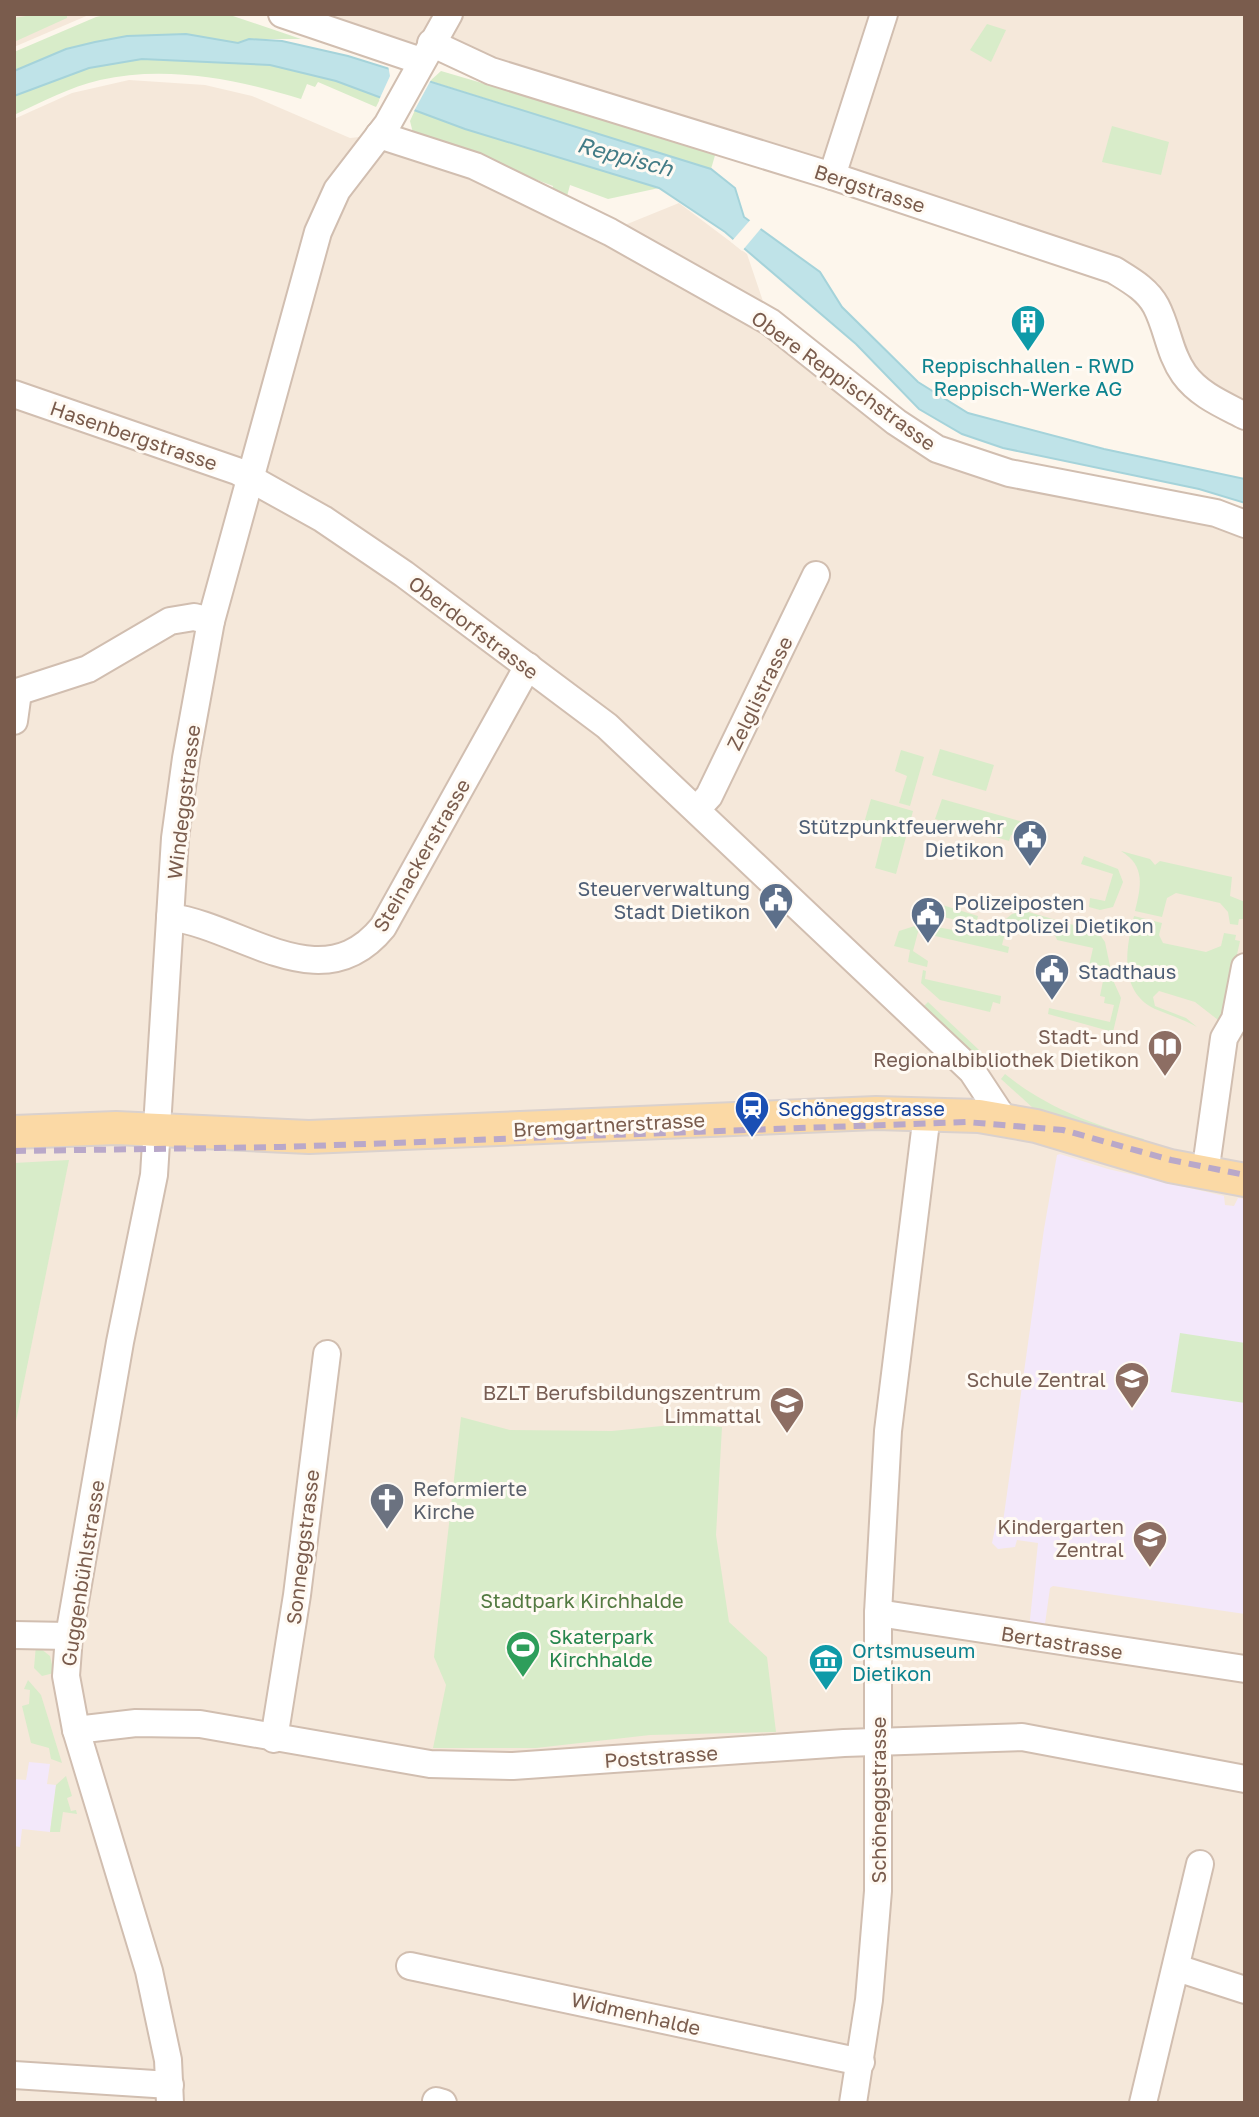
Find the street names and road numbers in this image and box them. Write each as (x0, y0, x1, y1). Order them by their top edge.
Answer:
street label: Bergstrasse (812, 159, 928, 217)
street label: Obere Reppischstrasse (747, 305, 941, 455)
street label: Hasenbergstrasse (47, 395, 221, 475)
street label: Oberdorfstrasse (404, 570, 544, 684)
street label: Zelglistrasse (721, 632, 797, 754)
street label: Windeggstrasse (162, 723, 204, 881)
street label: Steinackerstrasse (367, 774, 475, 936)
street label: Bremgartnerstrasse (512, 1107, 706, 1141)
street label: Sonneggstrasse (281, 1468, 323, 1626)
street label: Guggenbühlstrasse (55, 1478, 109, 1668)
street label: Bertastrasse (999, 1621, 1125, 1663)
street label: Schöneggstrasse (866, 1717, 890, 1883)
street label: Poststrasse (603, 1740, 719, 1772)
street label: Widmenhalde (569, 1986, 703, 2040)

